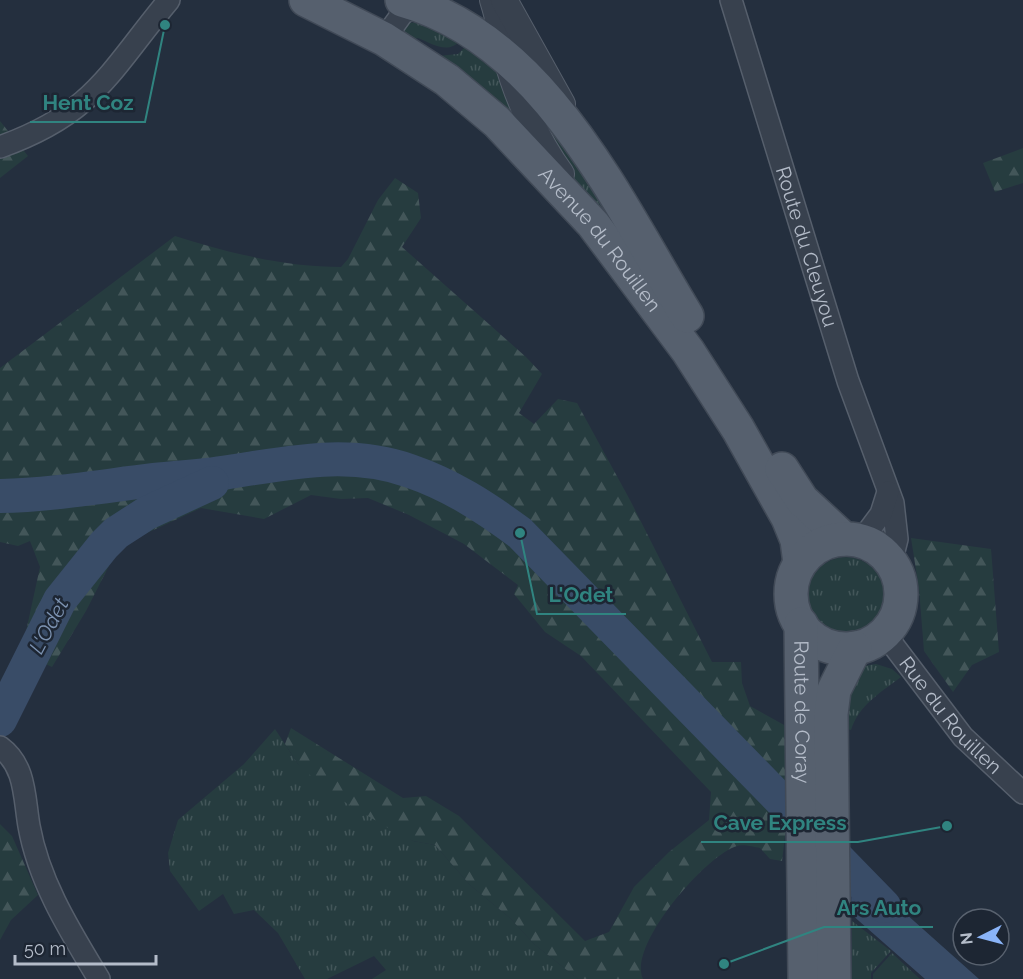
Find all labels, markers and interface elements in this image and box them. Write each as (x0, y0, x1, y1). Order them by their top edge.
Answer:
callout: Hent Coz (30, 83, 145, 122)
text: Hent Coz (42, 90, 134, 115)
street label: Avenue du Rouillen (534, 162, 666, 316)
street label: Route du Cleuyou (771, 164, 843, 330)
callout: L'Odet (537, 575, 626, 614)
text: L'Odet (549, 582, 613, 607)
water label: L'Odet (24, 593, 74, 658)
street label: Route de Coray (789, 640, 815, 784)
street label: Rue du Rouillen (894, 652, 1007, 779)
callout: Cave Express (701, 803, 858, 842)
text: Cave Express (713, 810, 847, 835)
callout: Ars Auto (824, 888, 933, 927)
text: Ars Auto (837, 895, 922, 920)
north arrow (951, 907, 1011, 967)
scale bar (15, 928, 156, 966)
text: N (956, 931, 977, 946)
text: 50 m (24, 938, 66, 959)

